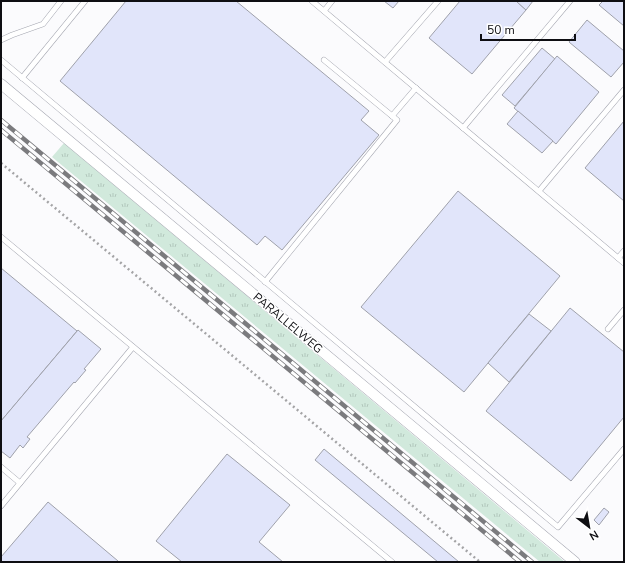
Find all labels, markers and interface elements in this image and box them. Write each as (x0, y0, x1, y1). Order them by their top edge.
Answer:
scale bar (481, 16, 575, 42)
text: 50 m (487, 22, 515, 38)
street label: PARALLELWEG (250, 289, 326, 357)
north arrow (569, 507, 609, 547)
text: N (587, 527, 601, 544)

